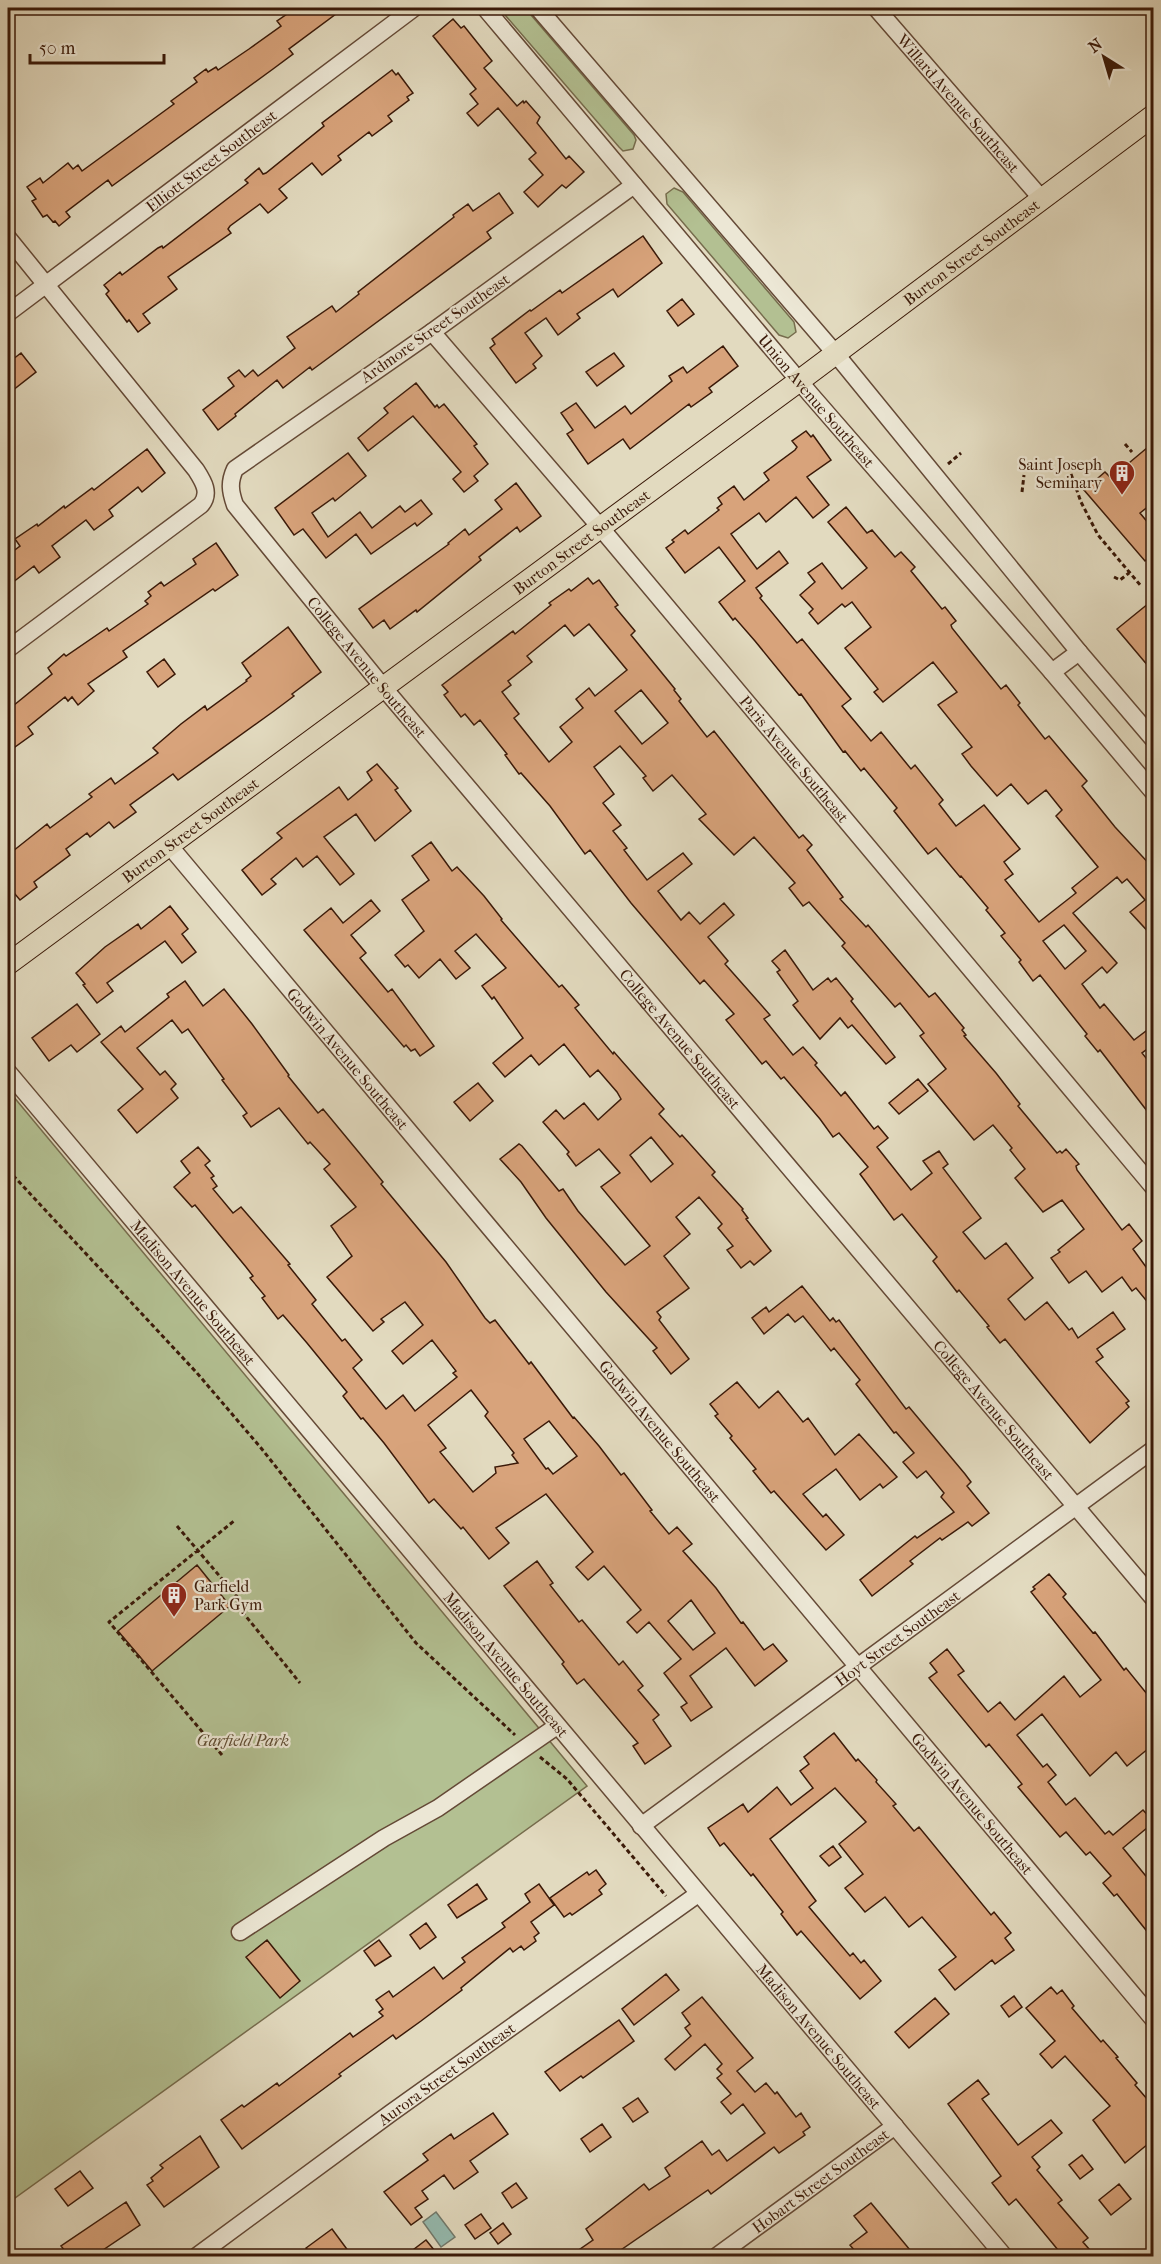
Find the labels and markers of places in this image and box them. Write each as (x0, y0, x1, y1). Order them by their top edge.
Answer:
place label: Saint Joseph Seminary (1018, 455, 1102, 492)
building icon: Saint Joseph Seminary (1107, 458, 1137, 496)
place label: Garfield Park Gym (194, 1577, 263, 1614)
building icon: Garfield Park Gym (159, 1580, 189, 1618)

